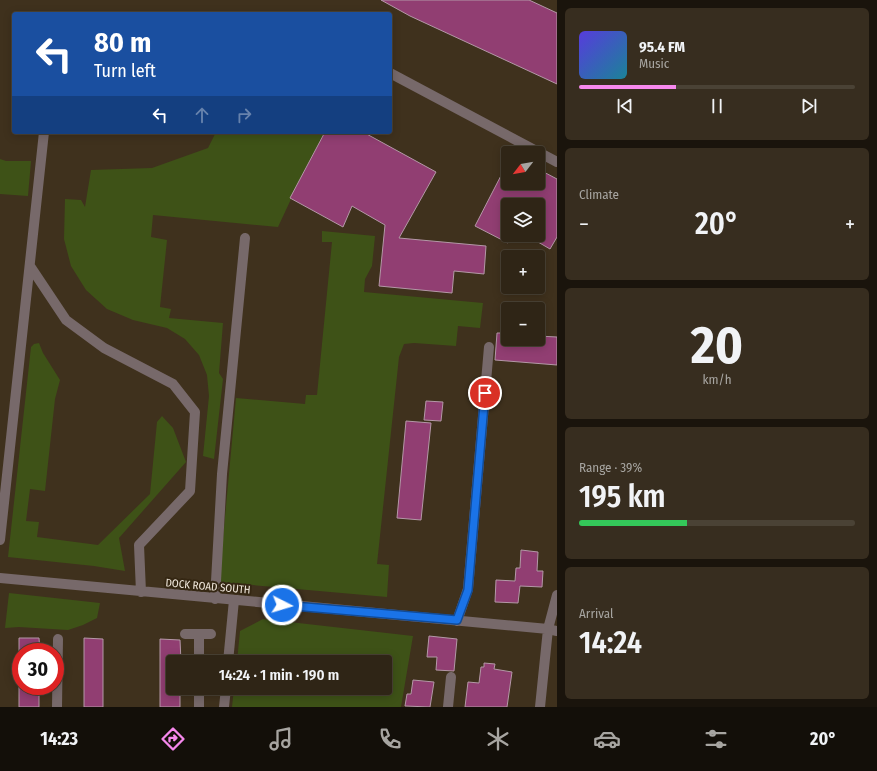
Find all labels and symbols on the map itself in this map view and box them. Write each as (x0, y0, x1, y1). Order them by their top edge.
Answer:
north arrow (501, 146, 545, 190)
pin (468, 376, 502, 410)
street label: DOCK ROAD SOUTH (165, 576, 251, 597)
position arrow (261, 584, 303, 626)
speed limit sign: 30 (12, 643, 64, 695)

